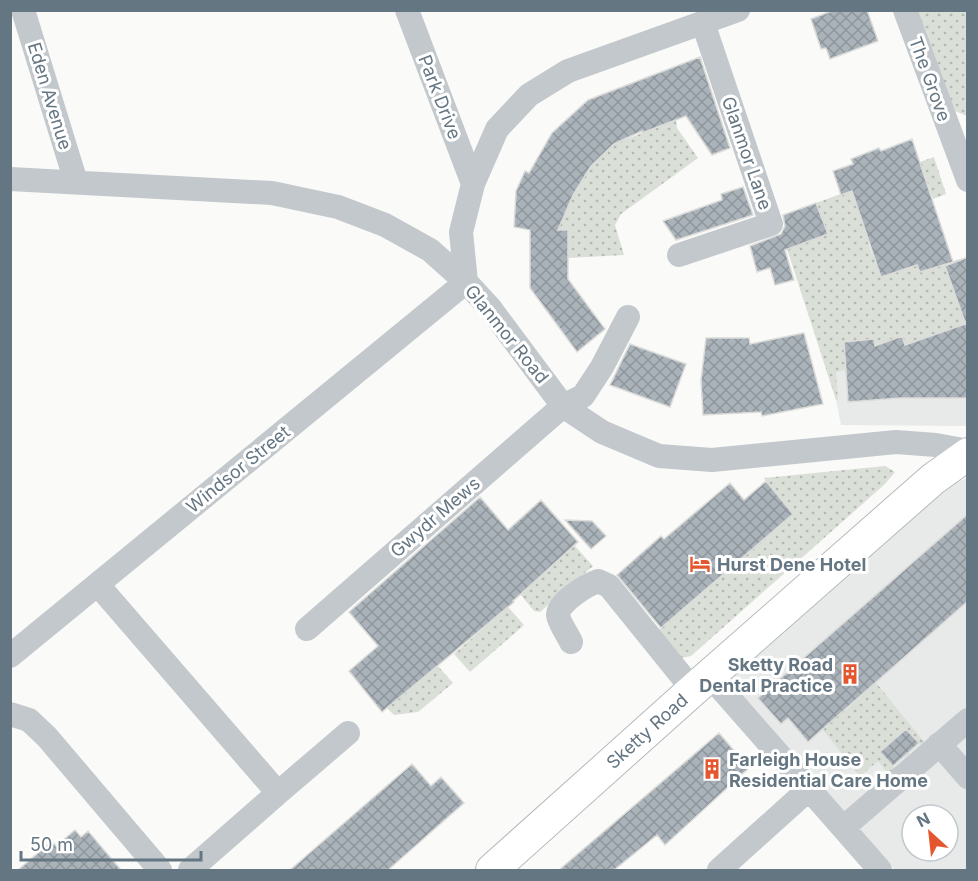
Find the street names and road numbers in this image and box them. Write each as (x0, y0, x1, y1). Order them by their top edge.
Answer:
street label: The Grove (905, 34, 955, 124)
street label: Eden Avenue (24, 40, 76, 152)
street label: Park Drive (414, 52, 466, 142)
street label: Glanmor Lane (718, 94, 776, 212)
street label: Glanmor Road (461, 281, 553, 387)
street label: Windsor Street (182, 421, 294, 517)
street label: Gwydr Mews (386, 473, 484, 561)
street label: Sketty Road (602, 689, 692, 773)

